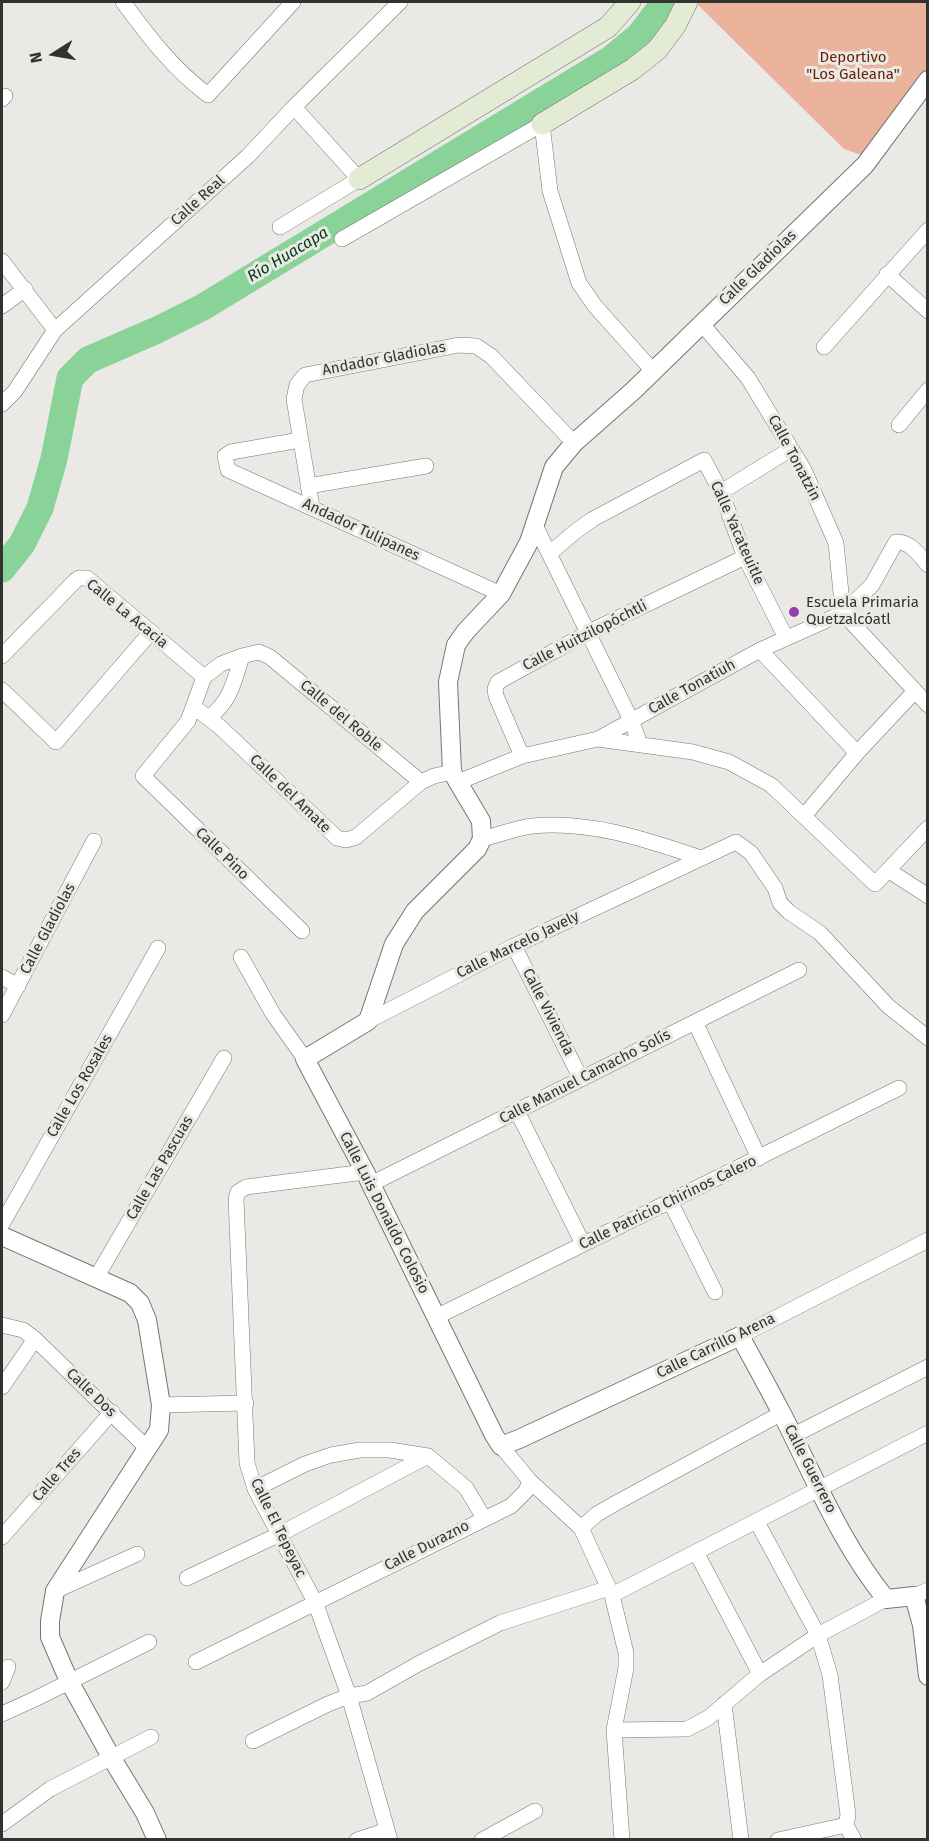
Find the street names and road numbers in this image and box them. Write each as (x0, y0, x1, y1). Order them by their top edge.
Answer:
street label: Calle Real (167, 172, 229, 230)
street label: Calle Gladiolas (716, 227, 800, 309)
street label: Andador Gladiolas (321, 338, 447, 380)
street label: Calle Tonatzin (764, 412, 824, 504)
street label: Calle Yacateuitle (706, 478, 768, 588)
street label: Andador Tulipanes (299, 495, 423, 565)
street label: Calle La Acacia (83, 576, 171, 652)
street label: Calle Huitzilopóchtli (520, 597, 650, 675)
street label: Calle Tonatiuh (645, 656, 739, 718)
street label: Calle del Roble (296, 676, 386, 756)
street label: Calle del Amate (246, 751, 334, 837)
street label: Calle Pino (191, 824, 253, 884)
street label: Calle Gladiolas (16, 880, 80, 978)
street label: Calle Marcelo Javely (454, 908, 582, 982)
street label: Calle Vivienda (518, 965, 578, 1059)
street label: Calle Manuel Camacho Solís (496, 1026, 674, 1128)
street label: Calle Los Rosales (43, 1031, 117, 1141)
street label: Calle Las Pascuas (123, 1113, 197, 1223)
street label: Calle Luis Donaldo Colosio (335, 1129, 433, 1297)
street label: Calle Patricio Chirinos Calero (576, 1152, 760, 1254)
street label: Calle Carrillo Arena (654, 1309, 778, 1383)
street label: Calle Dos (62, 1365, 120, 1421)
street label: Calle Guerrero (780, 1422, 840, 1516)
street label: Calle Tres (29, 1445, 85, 1505)
street label: Calle El Tepeyac (246, 1476, 310, 1580)
street label: Calle Durazno (381, 1517, 473, 1575)

